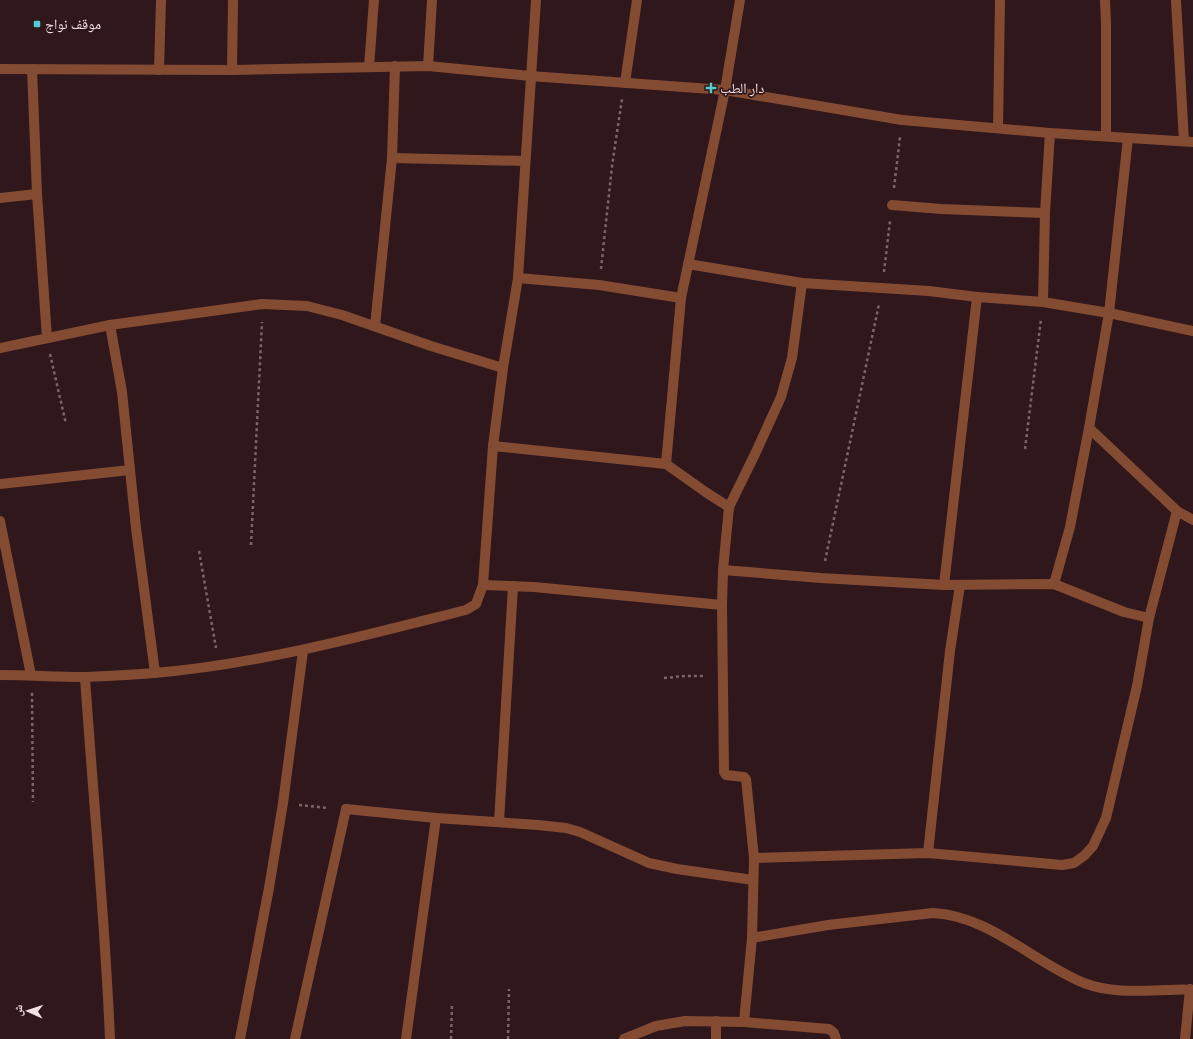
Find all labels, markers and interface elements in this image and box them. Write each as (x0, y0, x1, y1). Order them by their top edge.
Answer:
place label: موقف نواج (45, 15, 101, 34)
marker: موقف نواج (32, 19, 42, 29)
place label: دار الطب (720, 79, 764, 97)
marker: دار الطب (705, 82, 717, 94)
north arrow (8, 991, 48, 1031)
text: ش (11, 1004, 26, 1017)

